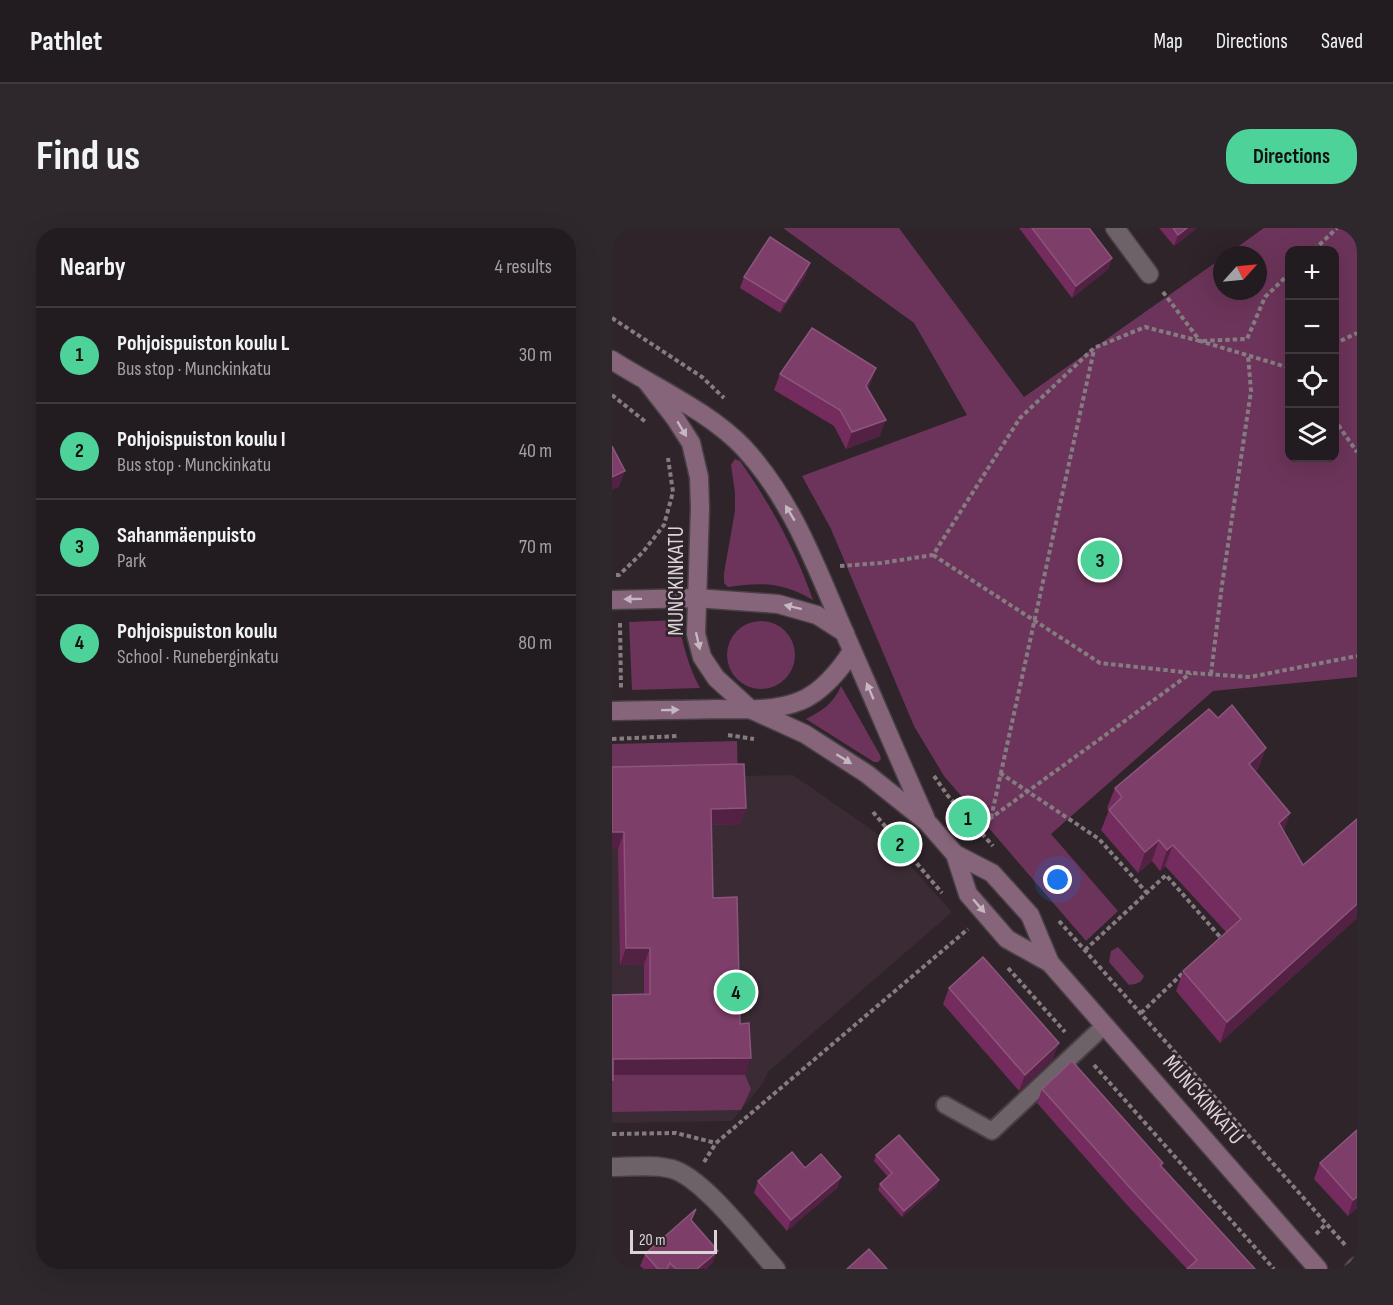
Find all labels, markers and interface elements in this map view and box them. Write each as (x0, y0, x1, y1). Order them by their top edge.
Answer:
text: Pathlet (30, 25, 102, 58)
text: Map (1153, 29, 1183, 54)
text: Directions (1216, 29, 1288, 54)
text: Saved (1321, 29, 1363, 54)
button: Directions (1226, 129, 1357, 184)
text: Find us (36, 131, 140, 182)
north arrow (1213, 246, 1267, 300)
map controls (1285, 246, 1339, 462)
button: + (1285, 246, 1339, 300)
text: Nearby (60, 252, 126, 283)
text: 4 results (495, 255, 552, 279)
button: − (1285, 300, 1339, 354)
text: Pohjoispuiston koulu L (117, 330, 289, 357)
text: 1 (76, 343, 83, 367)
text: 30 m (519, 343, 552, 367)
button: locate (1285, 354, 1339, 408)
text: Bus stop · Munckinkatu (117, 357, 271, 381)
button: layers (1285, 408, 1339, 462)
one-way arrow (676, 421, 687, 437)
text: Pohjoispuiston koulu I (117, 426, 286, 453)
text: 2 (75, 439, 84, 463)
text: 40 m (519, 439, 552, 463)
text: Bus stop · Munckinkatu (117, 453, 271, 477)
one-way arrow (784, 505, 795, 521)
text: Sahanmäenpuisto (117, 522, 256, 549)
street label: MUNCKINKATU (663, 526, 690, 636)
text: 3 (75, 535, 84, 559)
text: 70 m (519, 535, 552, 559)
pin: 3 (1080, 538, 1120, 582)
text: Park (117, 549, 146, 573)
one-way arrow (624, 594, 643, 604)
one-way arrow (784, 602, 802, 612)
text: Pohjoispuiston koulu (117, 618, 277, 645)
text: 4 (75, 631, 84, 655)
text: 80 m (518, 631, 552, 655)
one-way arrow (694, 632, 704, 650)
text: School · Runeberginkatu (117, 645, 279, 669)
one-way arrow (865, 682, 875, 700)
one-way arrow (661, 705, 680, 715)
one-way arrow (836, 754, 852, 765)
pin: 1 (948, 796, 988, 840)
pin: 2 (880, 822, 920, 866)
your location (1043, 865, 1072, 894)
one-way arrow (972, 899, 986, 914)
pin: 4 (716, 970, 756, 1014)
street label: MUNCKINKATU (1157, 1050, 1249, 1150)
scale bar (630, 1227, 717, 1254)
text: 20 m (639, 1231, 666, 1250)

